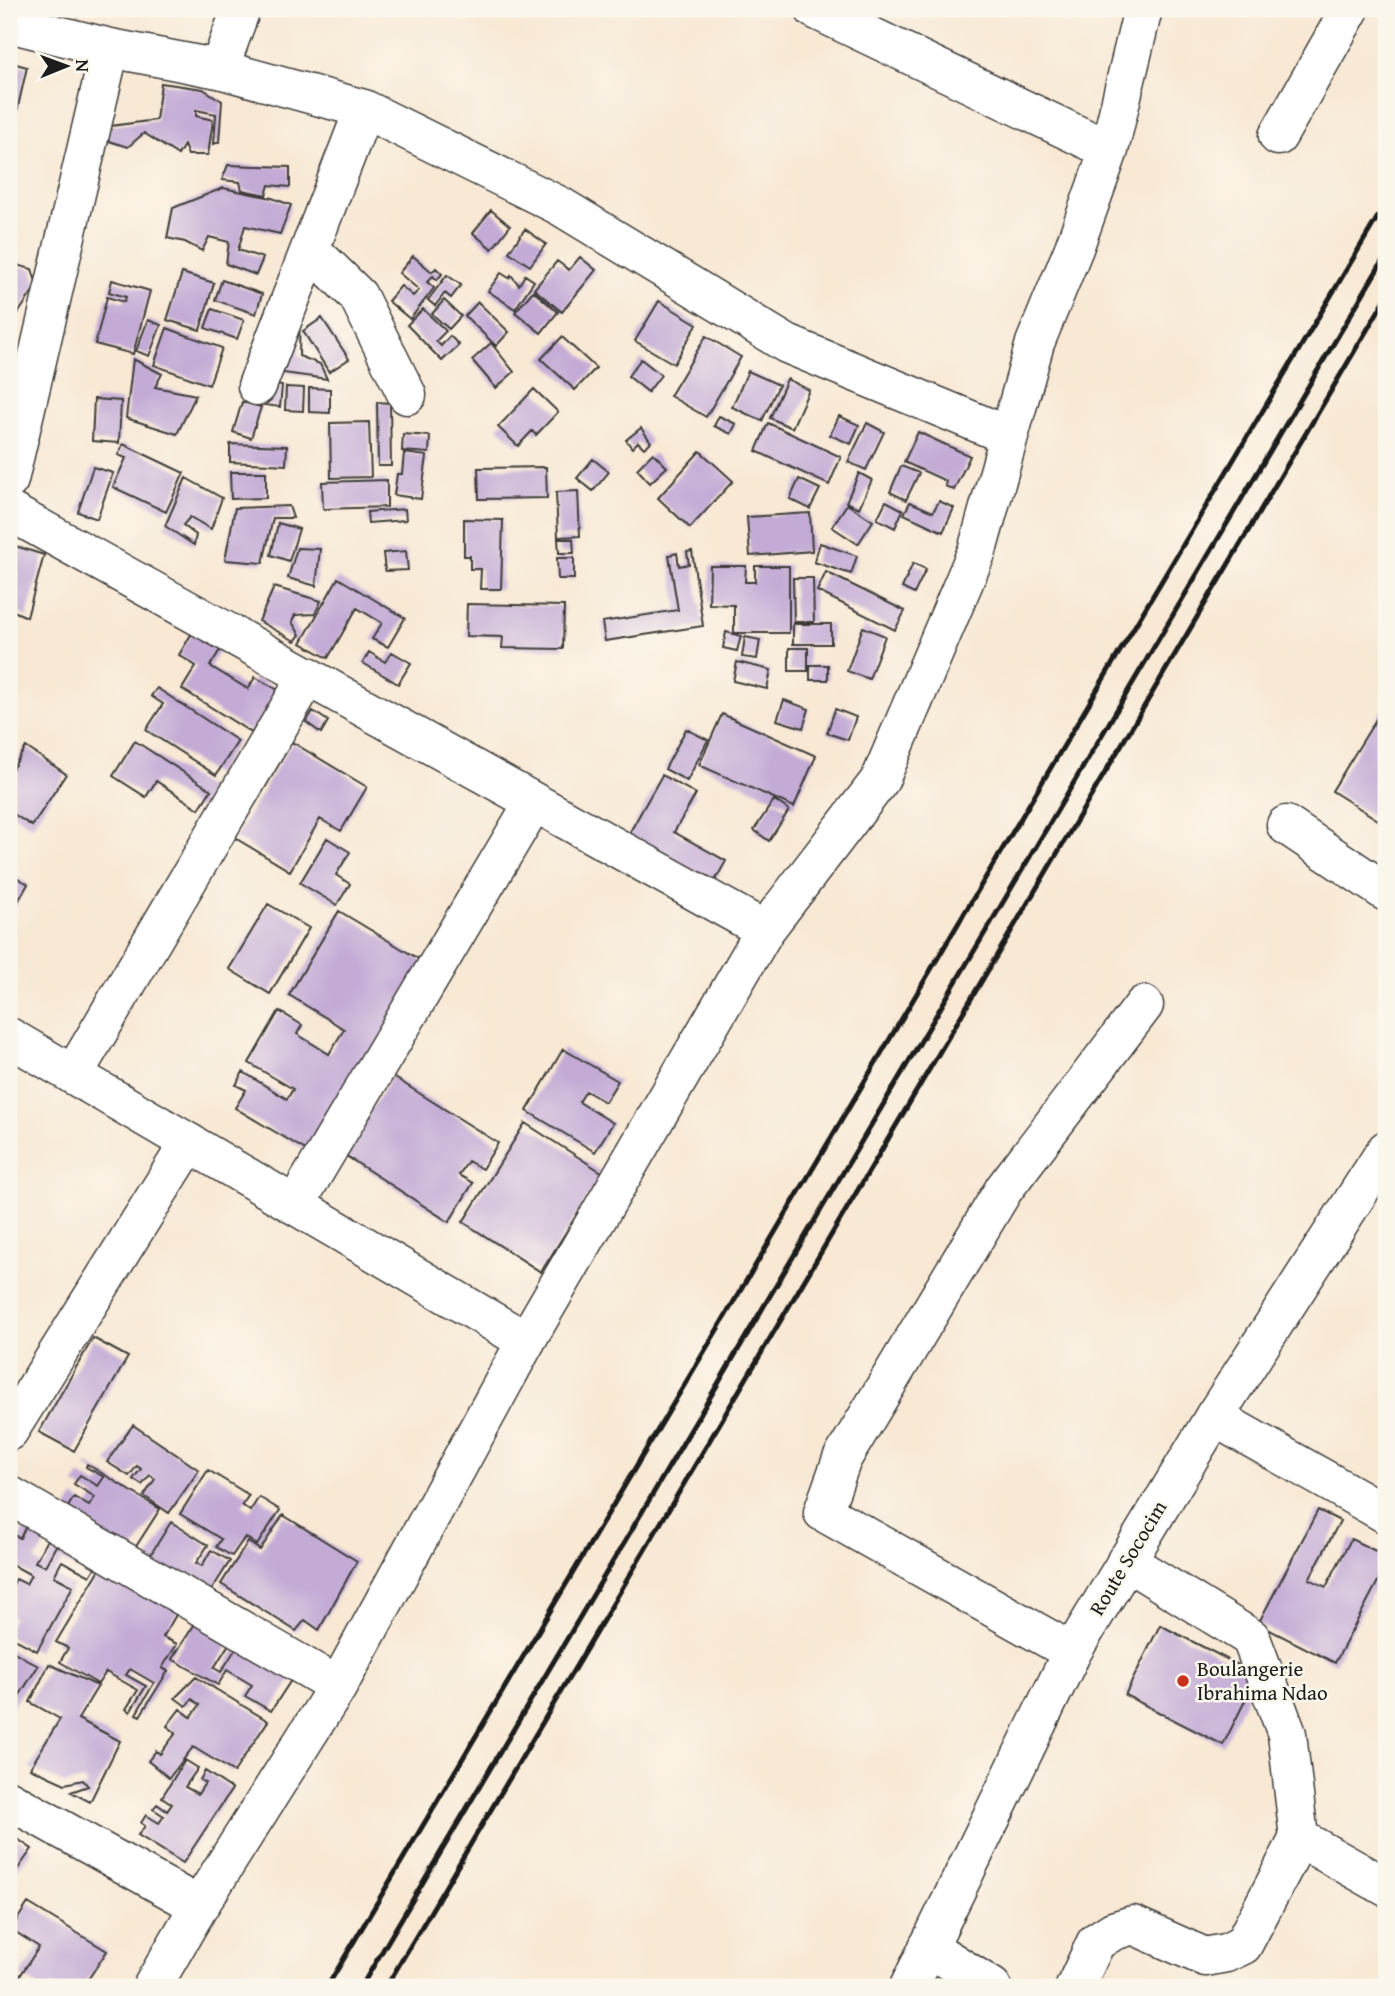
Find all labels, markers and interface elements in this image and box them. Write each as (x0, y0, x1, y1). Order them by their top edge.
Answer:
north arrow (32, 32, 102, 102)
text: N (69, 59, 97, 73)
street label: Route Sococim (1081, 1494, 1174, 1621)
place label: Boulangerie Ibrahima Ndao (1197, 1653, 1328, 1708)
marker: Boulangerie Ibrahima Ndao (1175, 1673, 1191, 1689)

